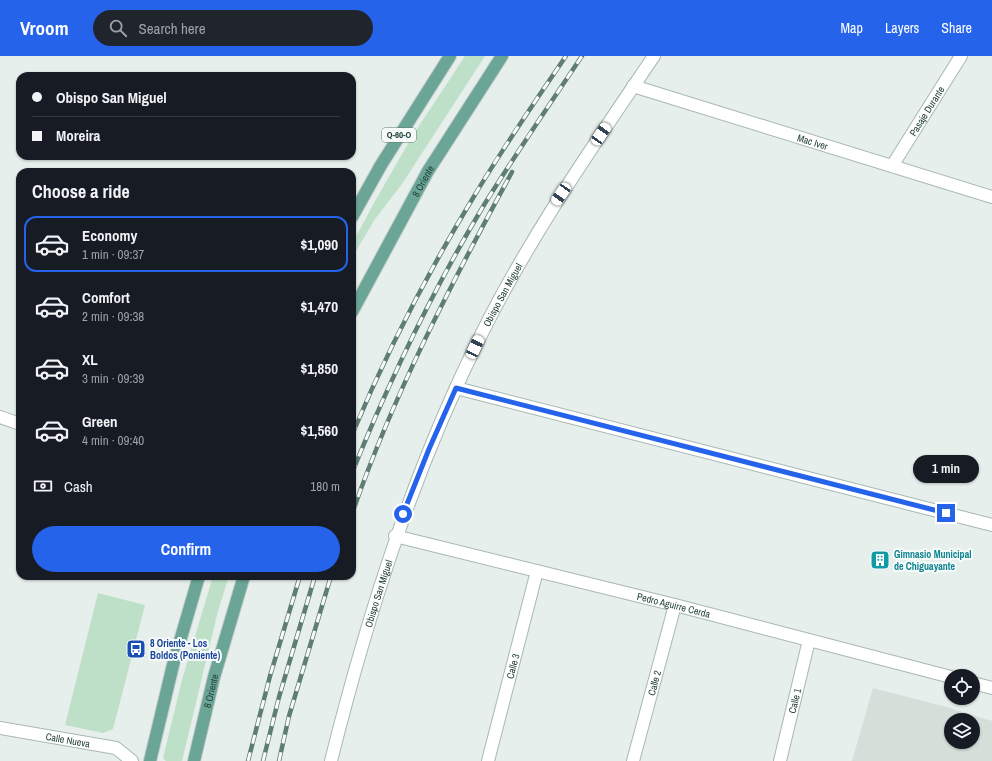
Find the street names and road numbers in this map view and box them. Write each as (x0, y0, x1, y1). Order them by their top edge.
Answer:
street label: Pasaje Durante (906, 83, 947, 138)
road number: Q-60-O (382, 128, 416, 142)
street label: Mac Iver (796, 131, 830, 152)
street label: 8 Oriente (409, 162, 437, 199)
street label: Obispo San Miguel (480, 261, 525, 329)
street label: Obispo San Miguel (361, 558, 395, 629)
street label: Pedro Aguirre Cerda (636, 589, 712, 621)
street label: Calle 3 (503, 652, 522, 680)
street label: Calle 2 (644, 668, 664, 697)
street label: 8 Oriente (200, 672, 221, 709)
street label: Calle 1 (785, 686, 804, 715)
street label: Calle Nueva (45, 730, 92, 750)

